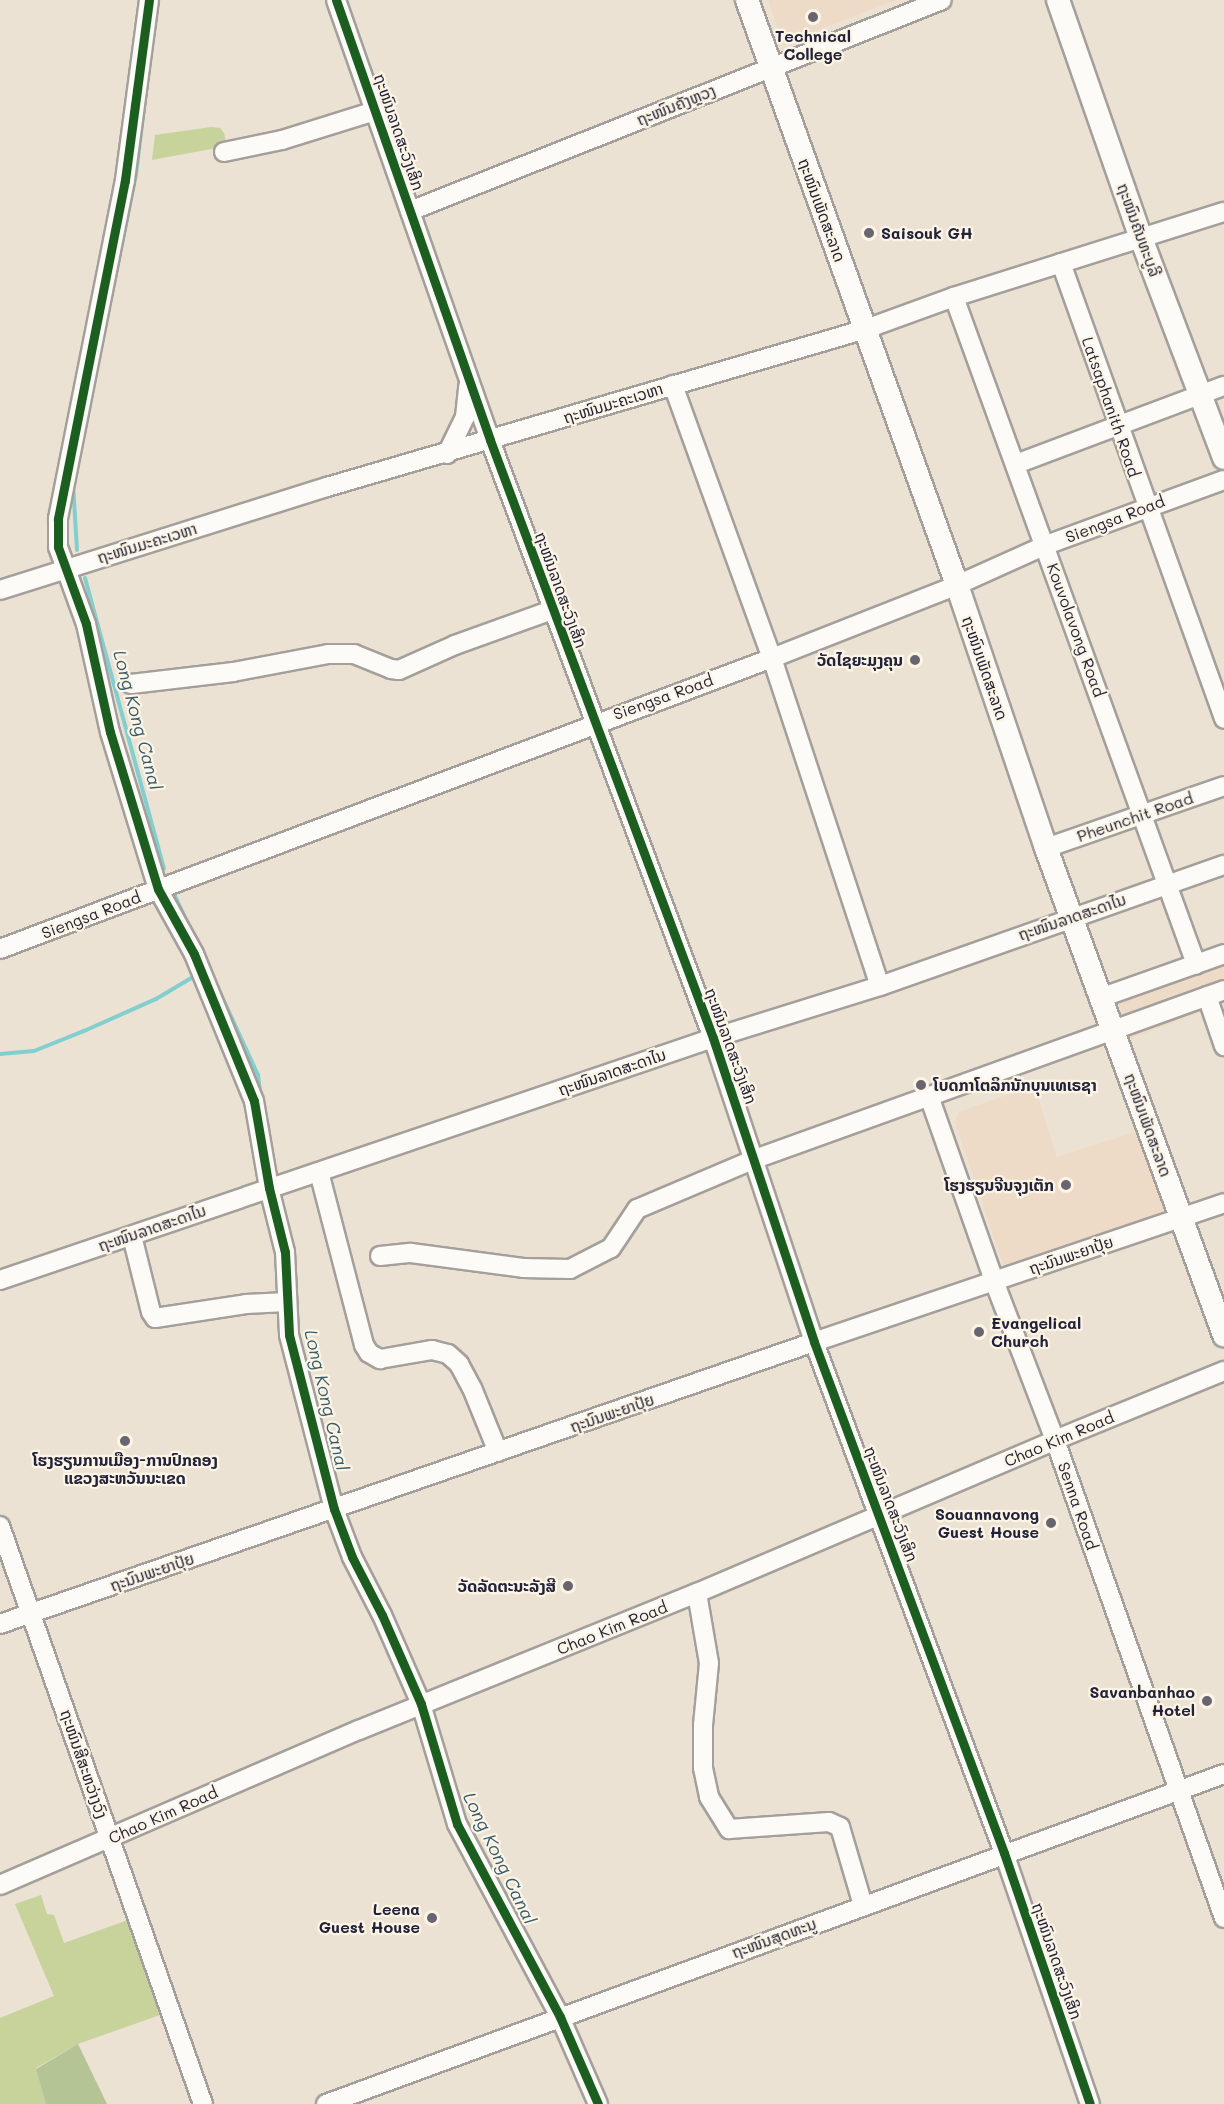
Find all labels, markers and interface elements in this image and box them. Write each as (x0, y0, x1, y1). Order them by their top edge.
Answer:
marker: Technical College (806, 10, 820, 24)
place label: Technical College (775, 26, 851, 64)
street label: ຖະໜົນລາດສະວົງເສິກ (370, 71, 428, 193)
street label: ຖະໜົນຄັງຫຼວງ (634, 80, 718, 130)
street label: ຖະໜົນເພັດສະລາດ (794, 155, 850, 265)
street label: ຖະໜົນຄັນທະບູລີ (1113, 181, 1165, 279)
place label: Saisouk GH (881, 223, 973, 243)
marker: Saisouk GH (862, 226, 876, 240)
street label: Latsaphanith Road (1078, 334, 1144, 480)
street label: ຖະໜົນມະຄະເວຫາ (561, 379, 665, 427)
street label: Siengsa Road (1063, 491, 1167, 547)
street label: ຖະໜົນມະຄະເວຫາ (95, 519, 199, 567)
street label: ຖະໜົນລາດສະວົງເສິກ (531, 529, 591, 651)
street label: Kouvolavong Road (1043, 560, 1109, 700)
street label: ຖະໜົນເພັດສະລາດ (958, 613, 1012, 723)
water label: Long Kong Canal (109, 648, 167, 792)
place label: ວັດໄຊຍະມຸງຄຸນ (817, 650, 903, 670)
marker: ວັດໄຊຍະມຸງຄຸນ (908, 653, 922, 667)
street label: Siengsa Road (611, 670, 715, 724)
street label: Pheunchit Road (1074, 788, 1196, 846)
street label: Siengsa Road (39, 887, 143, 943)
street label: ຖະໜົນລາດສະດາໄນ (1015, 890, 1129, 944)
street label: ຖະໜົນລາດສະວົງເສິກ (701, 985, 761, 1107)
street label: ຖະໜົນລາດສະດາໄນ (555, 1045, 669, 1099)
street label: ຖະໜົນເພັດສະລາດ (1120, 1070, 1176, 1180)
place label: ໂບດກາໂຕລິກນັກບຸນເທເຣຊາ (933, 1075, 1097, 1095)
marker: ໂບດກາໂຕລິກນັກບຸນເທເຣຊາ (914, 1078, 928, 1092)
place label: ໂຮງຮຽນຈີນຈຸງເຕັກ (944, 1175, 1054, 1195)
marker: ໂຮງຮຽນຈີນຈຸງເຕັກ (1059, 1178, 1073, 1192)
street label: ຖະໜົນລາດສະດາໄນ (95, 1201, 209, 1255)
street label: ຖະນົນພະຍາປຸ້ຍ (1026, 1232, 1116, 1278)
place label: Evangelical Church (991, 1313, 1081, 1351)
marker: Evangelical Church (972, 1325, 986, 1339)
water label: Long Kong Canal (300, 1327, 354, 1473)
street label: ຖະນົນພະຍາປຸ້ຍ (567, 1390, 657, 1436)
street label: Chao Kim Road (1001, 1407, 1117, 1471)
marker: ໂຮງຮຽນການເມືອງ-ການປົກຄອງ ແຂວງສະຫວັນນະເຂດ (118, 1434, 132, 1448)
street label: ຖະໜົນລາດສະວົງເສິກ (860, 1443, 922, 1565)
place label: ໂຮງຮຽນການເມືອງ-ການປົກຄອງ ແຂວງສະຫວັນນະເຂດ (32, 1450, 218, 1488)
street label: Senna Road (1054, 1460, 1102, 1552)
place label: Souannavong Guest House (935, 1504, 1039, 1542)
marker: Souannavong Guest House (1044, 1516, 1058, 1530)
street label: ຖະນົນພະຍາປຸ້ຍ (107, 1549, 197, 1595)
place label: ວັດລັດຕະນະລັງສີ (458, 1576, 556, 1596)
marker: ວັດລັດຕະນະລັງສີ (561, 1579, 575, 1593)
street label: Chao Kim Road (554, 1597, 670, 1659)
place label: Savanbanhao Hotel (1089, 1682, 1195, 1720)
marker: Savanbanhao Hotel (1200, 1694, 1214, 1708)
street label: ຖະໜົນສີສະຫວ່າງວົງ (56, 1707, 112, 1821)
street label: Chao Kim Road (105, 1782, 221, 1848)
water label: Long Kong Canal (459, 1789, 541, 1927)
place label: Leena Guest House (319, 1899, 420, 1937)
street label: ຖະໜົນລາດສະວົງເສິກ (1028, 1900, 1086, 2022)
marker: Leena Guest House (425, 1911, 439, 1925)
street label: ຖະໜົນສຸດທະນູ (729, 1914, 819, 1962)

